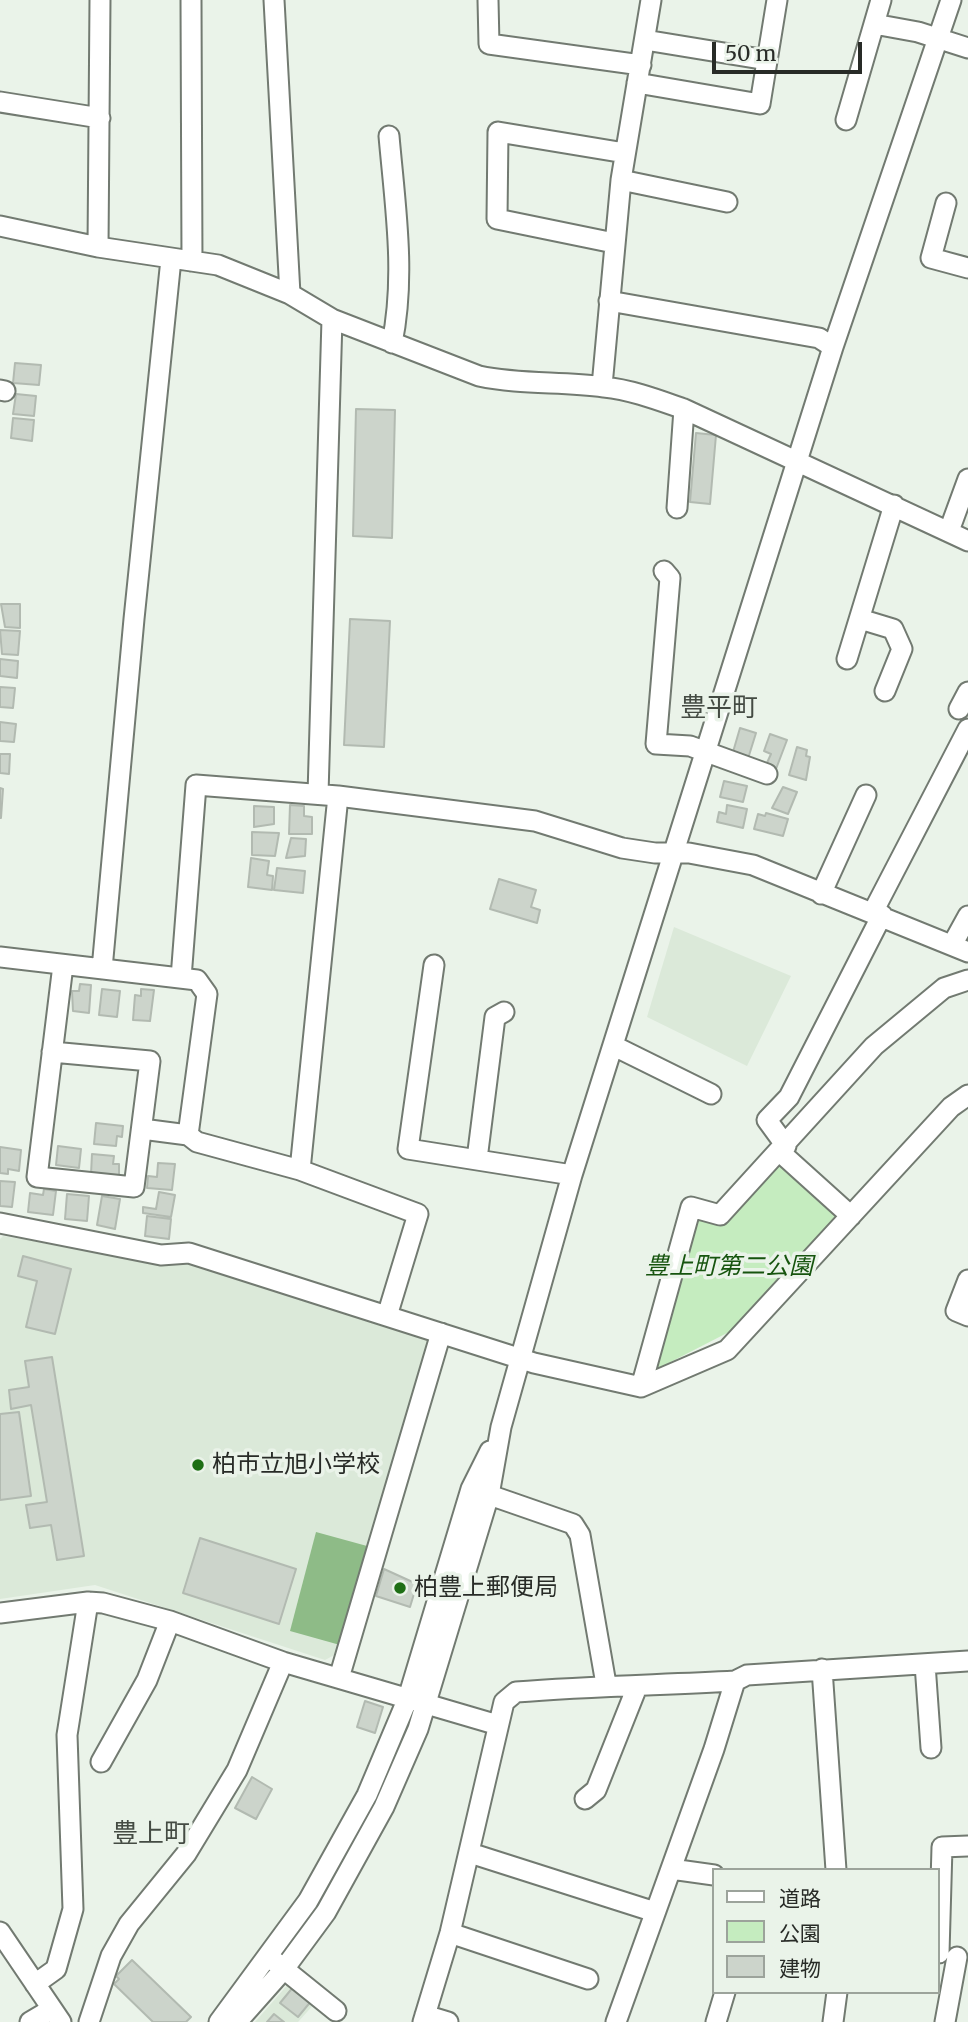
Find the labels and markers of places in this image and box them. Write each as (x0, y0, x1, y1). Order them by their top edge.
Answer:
place label: 柏市立旭小学校 (212, 1451, 380, 1479)
marker: 柏市立旭小学校 (190, 1457, 206, 1473)
place label: 柏豊上郵便局 (414, 1574, 558, 1602)
marker: 柏豊上郵便局 (392, 1580, 408, 1596)

